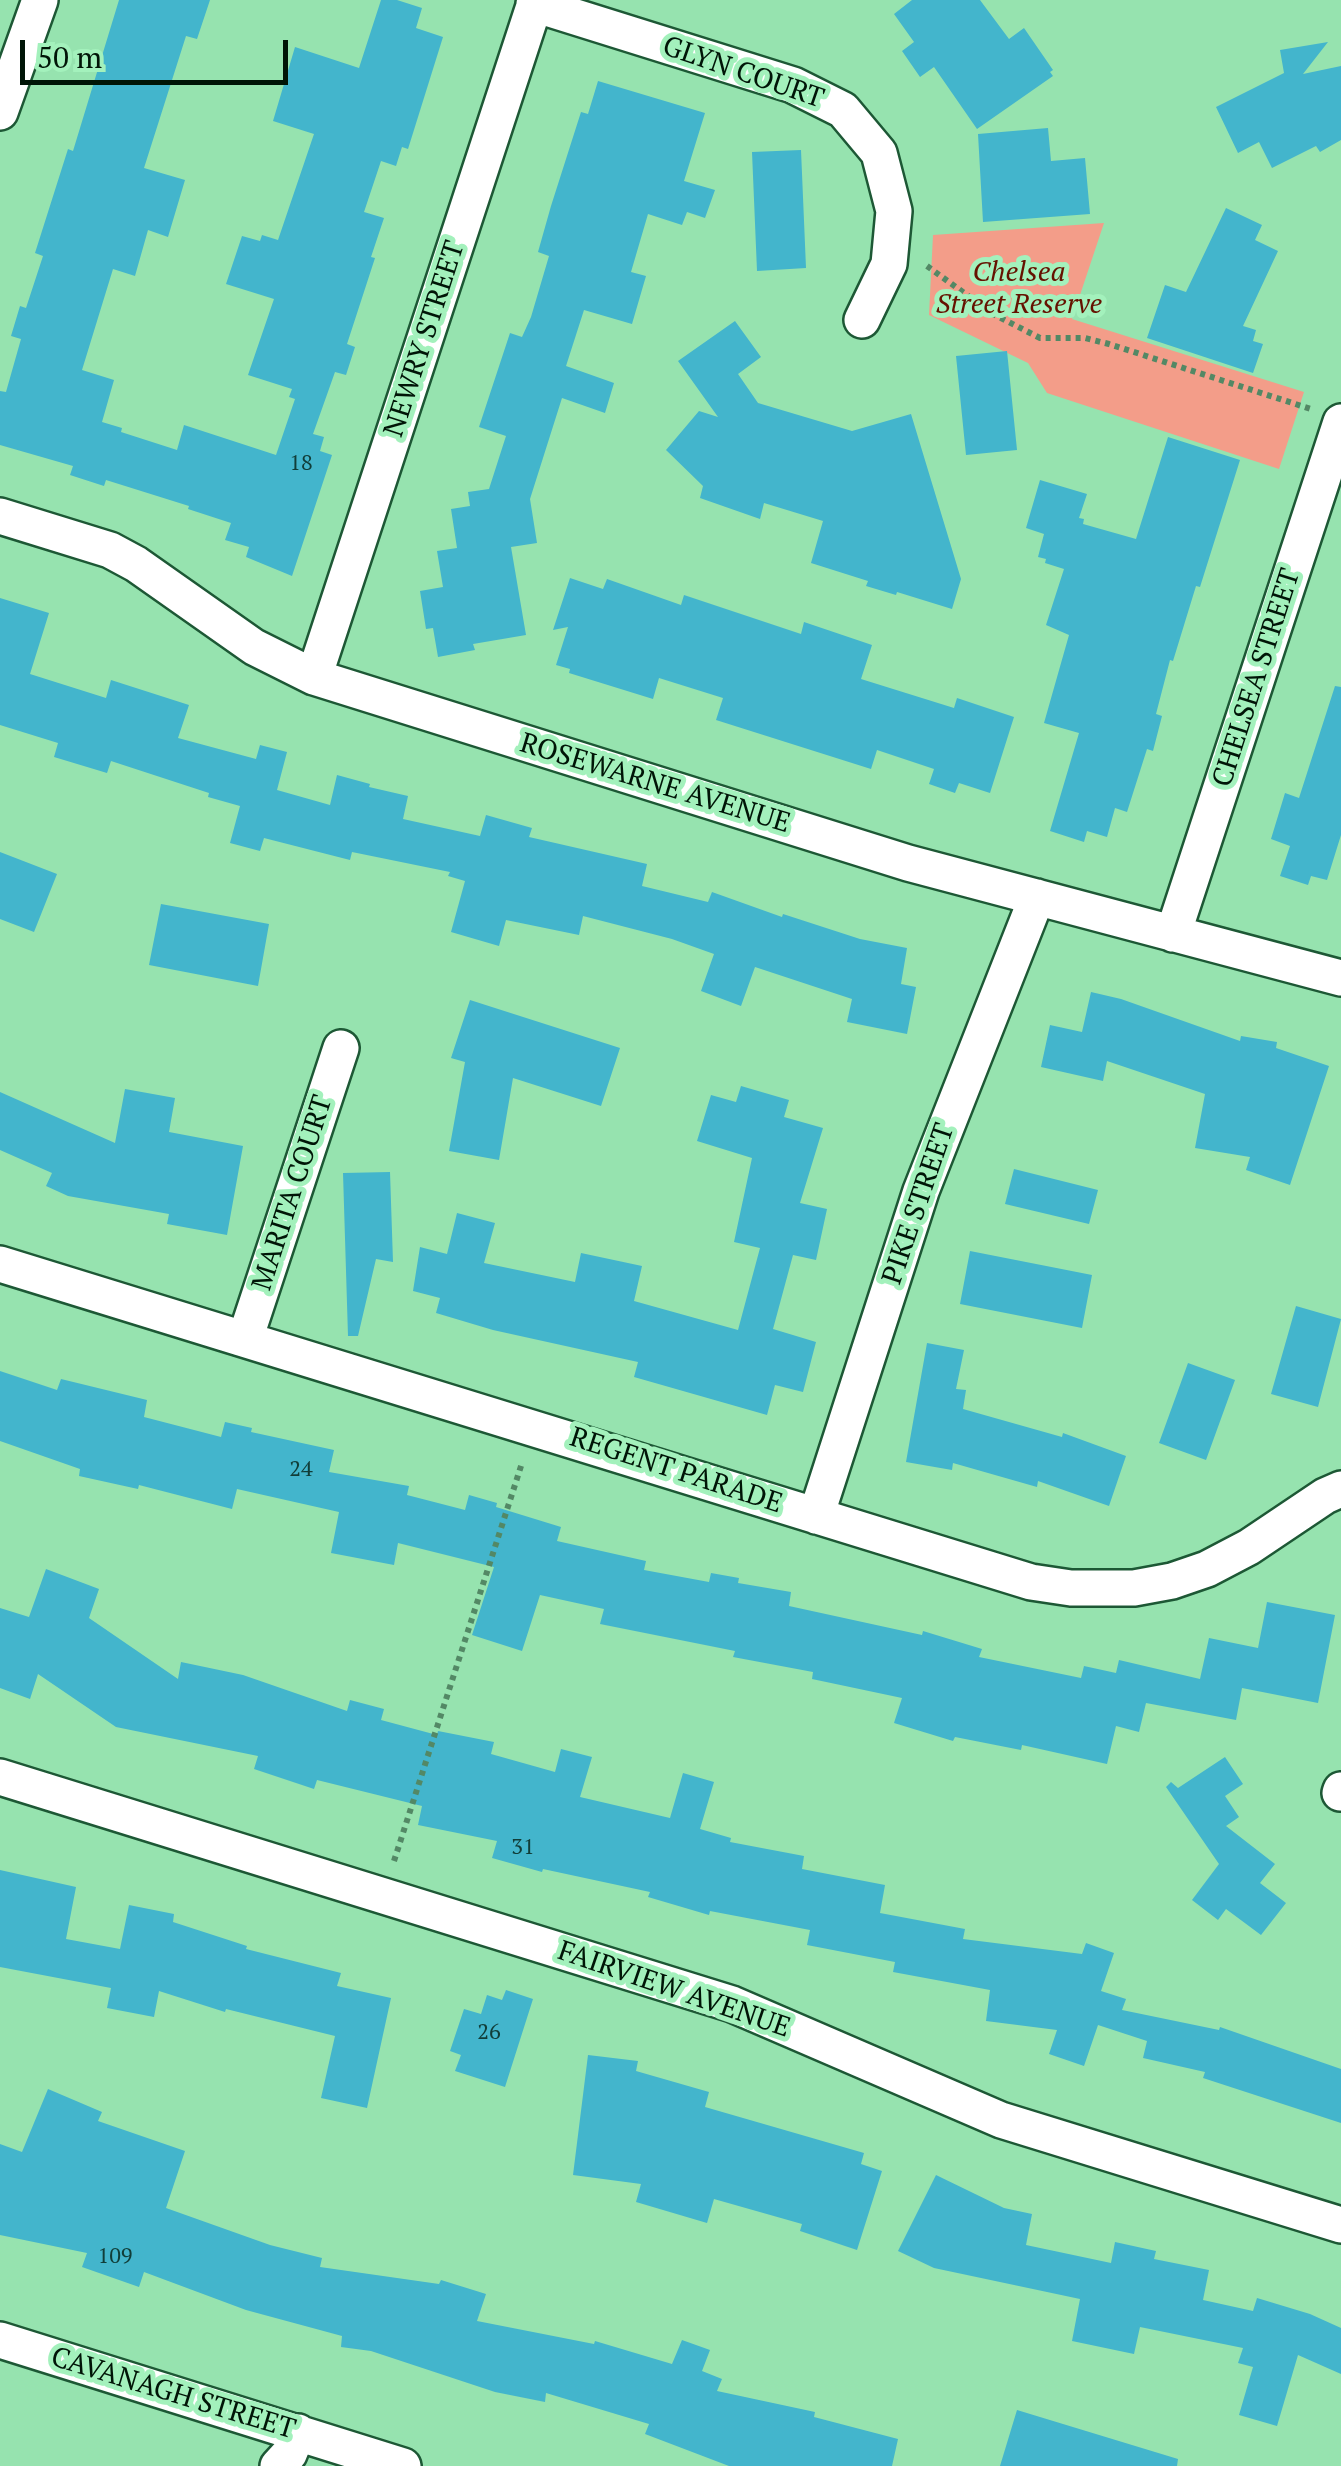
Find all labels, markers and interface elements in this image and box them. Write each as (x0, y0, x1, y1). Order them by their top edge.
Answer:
scale bar (25, 20, 292, 82)
street label: GLYN COURT (658, 30, 828, 116)
text: 50 m (37, 37, 102, 77)
street label: NEWRY STREET (378, 237, 472, 441)
park label: Chelsea Street Reserve (936, 256, 1102, 322)
house number: 18 (289, 451, 313, 477)
street label: CHELSEA STREET (1206, 565, 1308, 791)
street label: ROSEWARNE AVENUE (516, 727, 794, 841)
street label: MARITA COURT (246, 1091, 340, 1295)
street label: PIKE STREET (876, 1119, 962, 1289)
street label: REGENT PARADE (566, 1421, 786, 1521)
house number: 24 (289, 1457, 313, 1483)
house number: 31 (511, 1835, 535, 1861)
street label: FAIRVIEW AVENUE (553, 1934, 795, 2046)
house number: 26 (477, 2020, 501, 2046)
house number: 109 (97, 2244, 133, 2270)
street label: CAVANAGH STREET (47, 2341, 299, 2447)

